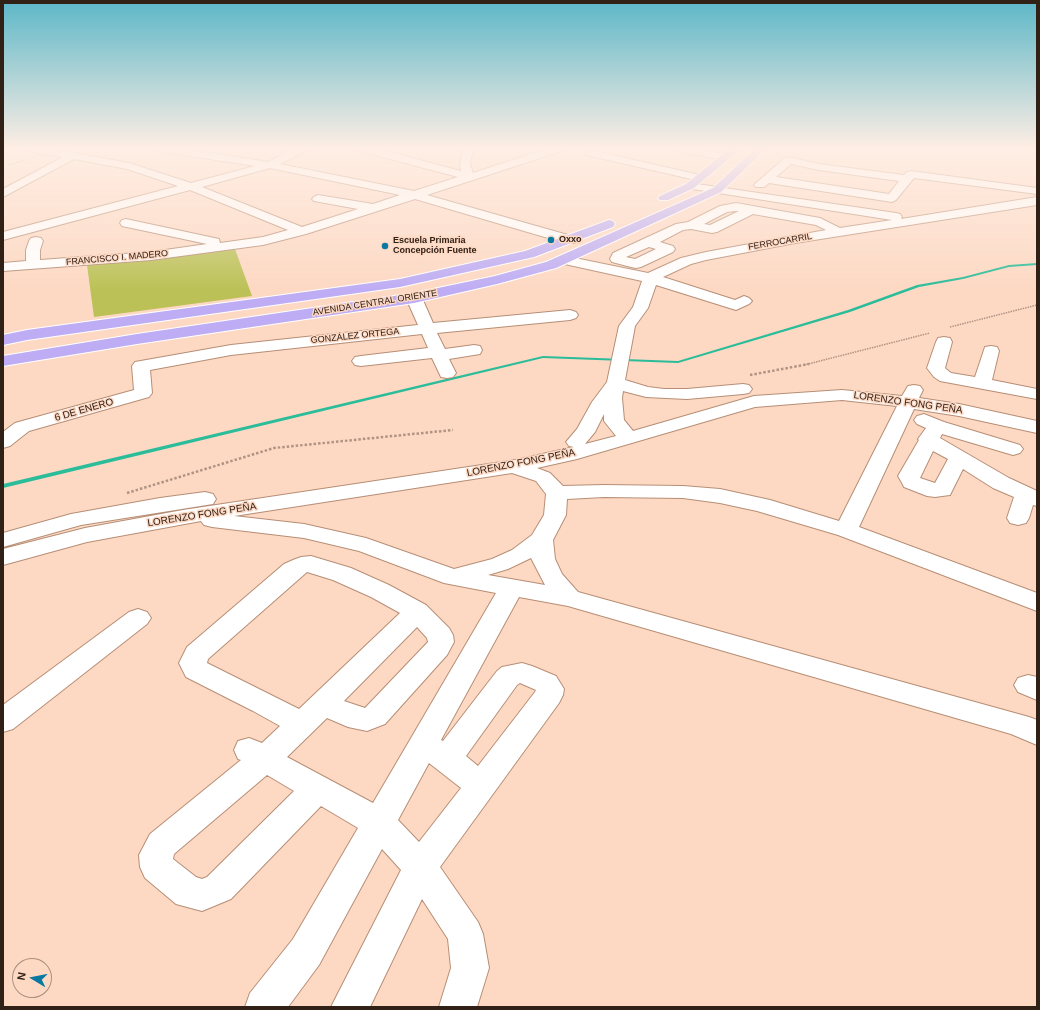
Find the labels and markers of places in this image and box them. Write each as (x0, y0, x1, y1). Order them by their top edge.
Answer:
marker: Oxxo (546, 235, 556, 245)
place label: Oxxo (559, 235, 582, 245)
place label: Escuela Primaria Concepción Fuente (393, 236, 477, 257)
marker: Escuela Primaria Concepción Fuente (380, 241, 390, 251)

